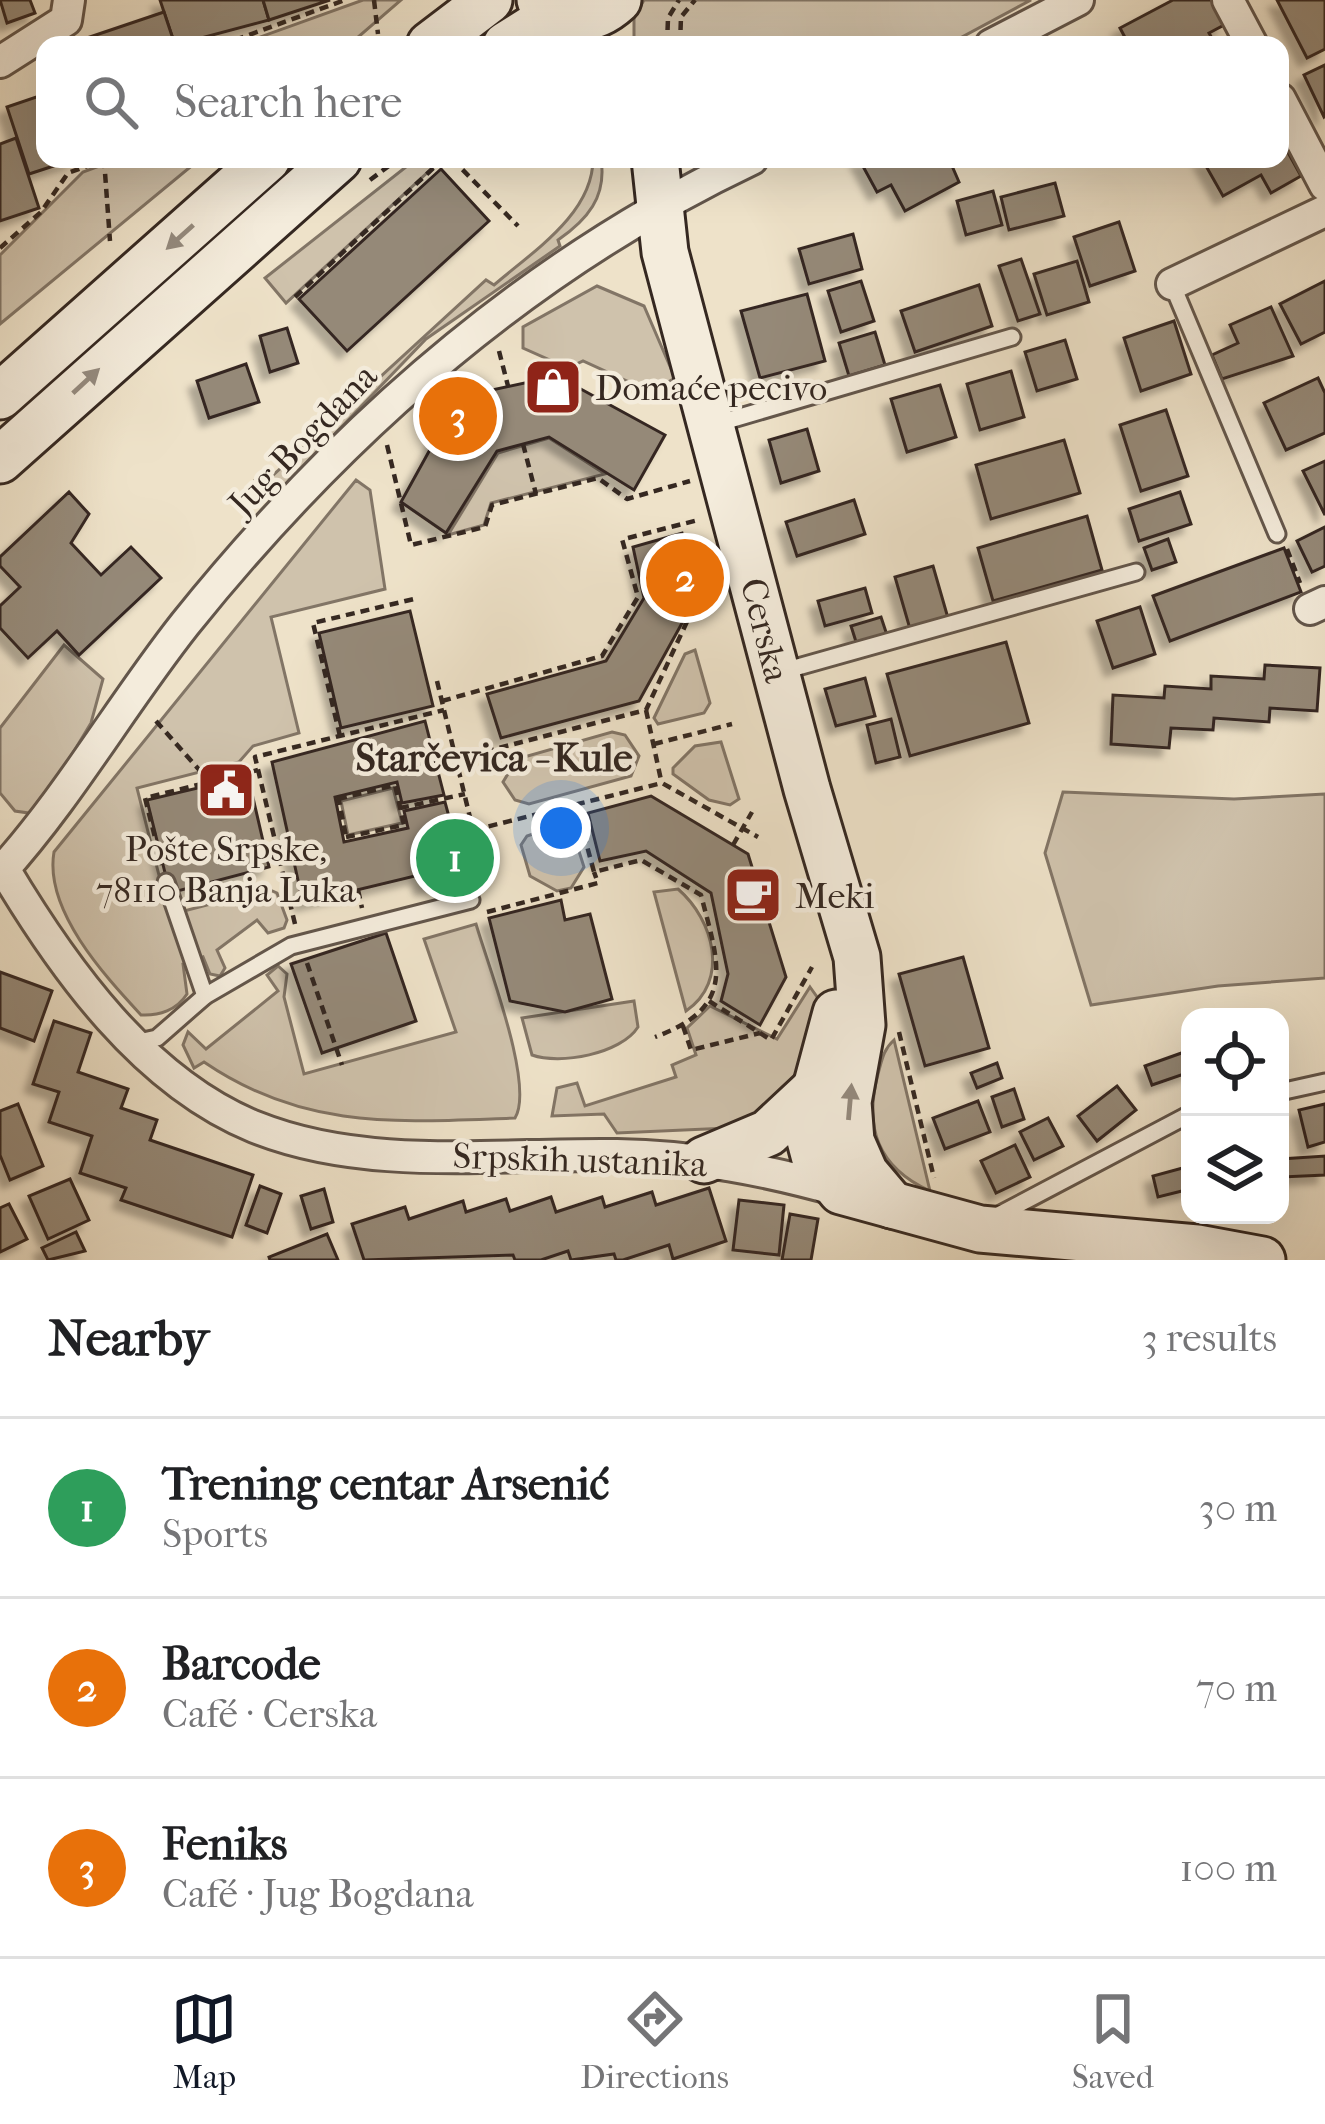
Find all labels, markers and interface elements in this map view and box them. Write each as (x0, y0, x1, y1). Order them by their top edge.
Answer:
search box (36, 36, 1289, 168)
icon: search (78, 69, 144, 135)
text: Search here (174, 76, 402, 129)
one-way arrow (165, 223, 194, 250)
street label: Jug Bogdana (218, 355, 386, 526)
shop icon: Domaće pecivo (522, 356, 584, 418)
one-way arrow (71, 367, 100, 395)
place label: Domaće pecivo (595, 367, 827, 409)
pin: 3 (419, 371, 497, 461)
pin: 2 (646, 533, 724, 623)
street label: Cerska (732, 574, 798, 687)
district label: Starčevica - Kule (356, 735, 632, 781)
public building icon: Pošte Srpske, 78110 Banja Luka (195, 759, 257, 821)
your location (531, 798, 591, 858)
pin: 1 (416, 813, 494, 903)
place label: Pošte Srpske, 78110 Banja Luka (96, 828, 356, 911)
cafe icon: Meki (722, 864, 784, 926)
place label: Meki (795, 875, 875, 917)
map controls (1181, 1008, 1289, 1224)
button: locate (1181, 1008, 1289, 1116)
one-way arrow (841, 1083, 860, 1120)
button: layers (1181, 1116, 1289, 1224)
street label: Srpskih ustanika (452, 1135, 708, 1185)
text: Nearby (48, 1308, 209, 1368)
text: 3 results (1142, 1315, 1277, 1361)
text: Trening centar Arsenić (162, 1458, 609, 1511)
text: 1 (80, 1485, 94, 1531)
text: 30 m (1199, 1485, 1277, 1531)
text: Sports (162, 1511, 268, 1557)
text: Barcode (162, 1638, 321, 1691)
text: 2 (77, 1665, 97, 1711)
text: 70 m (1196, 1665, 1277, 1711)
text: Café · Cerska (162, 1691, 377, 1737)
text: Feniks (162, 1818, 287, 1871)
text: 3 (79, 1845, 95, 1891)
text: 100 m (1179, 1845, 1277, 1891)
text: Café · Jug Bogdana (162, 1871, 473, 1917)
tab: Map (171, 1986, 237, 2097)
tab: Directions (580, 1986, 729, 2097)
tab: Saved (1072, 1986, 1154, 2097)

